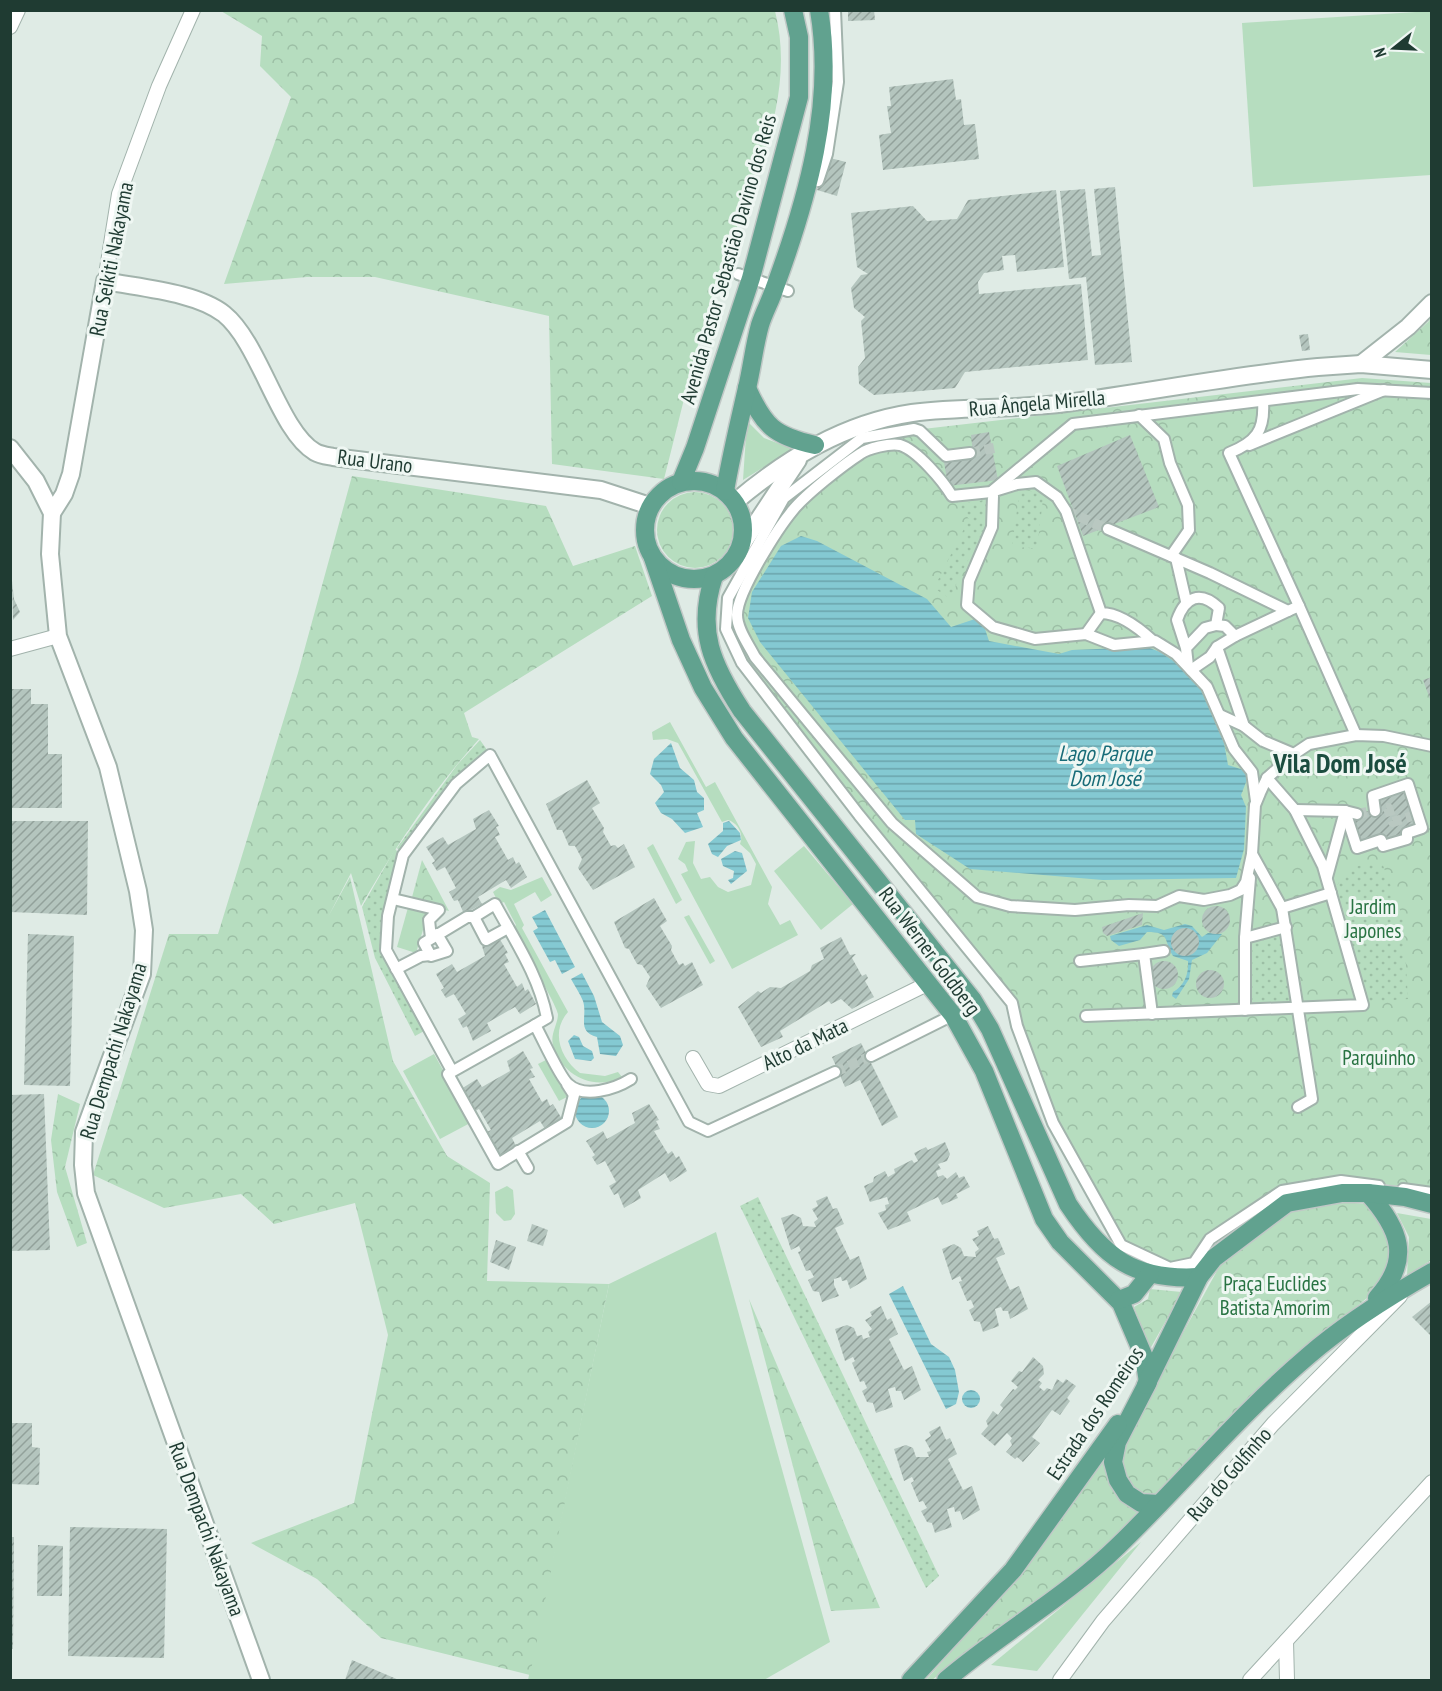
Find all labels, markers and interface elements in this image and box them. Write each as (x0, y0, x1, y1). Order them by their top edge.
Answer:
north arrow (1364, 18, 1424, 78)
text: N (1369, 45, 1391, 60)
street label: Avenida Pastor Sebastião Davino dos Reis (674, 111, 782, 407)
street label: Rua Seikiti Nakayama (83, 180, 139, 338)
street label: Rua Ângela Mirella (968, 384, 1106, 422)
street label: Rua Urano (336, 443, 414, 479)
water label: Lago Parque Dom José (1058, 739, 1154, 792)
district label: Vila Dom José (1272, 746, 1407, 780)
street label: Rua Werner Goldberg (873, 882, 987, 1020)
park label: Jardim Japones (1344, 893, 1401, 944)
street label: Rua Dempachi Nakayama (73, 959, 153, 1143)
street label: Alto da Mata (758, 1012, 852, 1076)
park label: Parquinho (1342, 1044, 1416, 1071)
park label: Praça Euclides Batista Amorim (1220, 1270, 1330, 1321)
street label: Estrada dos Romeiros (1041, 1341, 1149, 1485)
street label: Rua do Golfinho (1181, 1421, 1277, 1527)
street label: Rua Dempachi Nakayama (163, 1438, 251, 1620)

